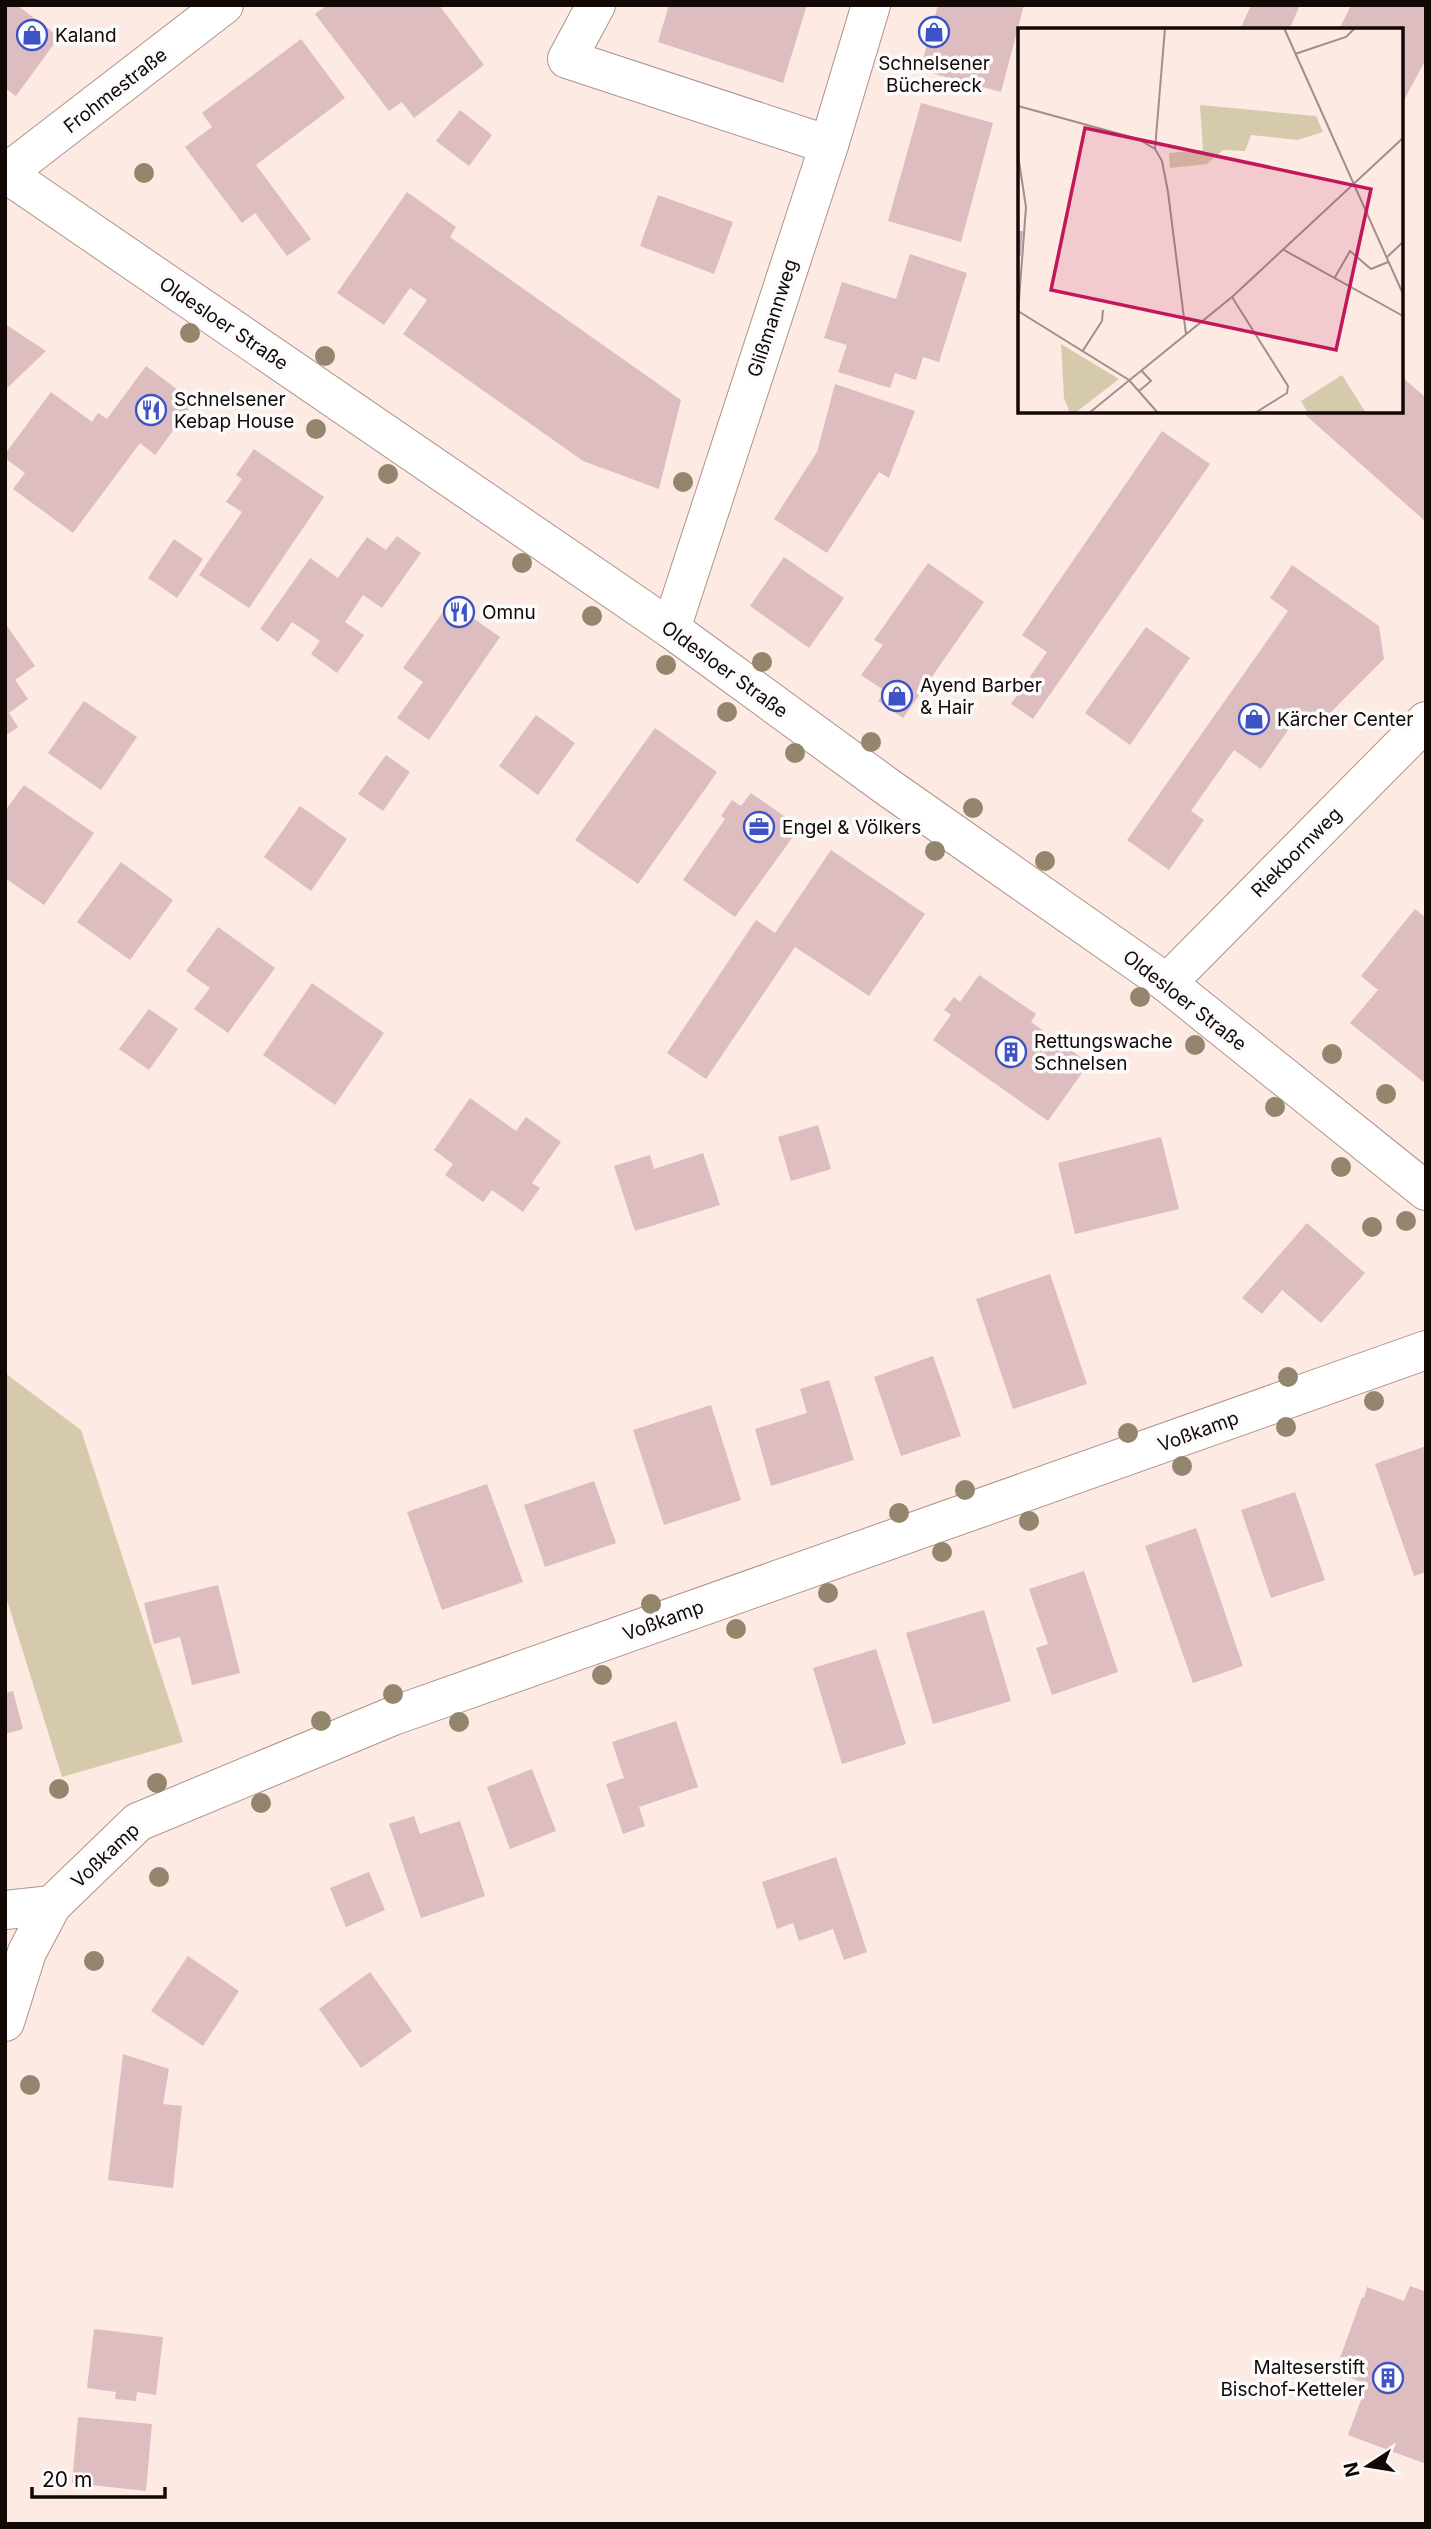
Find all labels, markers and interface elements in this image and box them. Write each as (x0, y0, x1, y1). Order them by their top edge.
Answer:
shop icon: Schnelsener Büchereck (917, 15, 951, 49)
shop icon: Kaland (15, 18, 49, 52)
place label: Kaland (55, 24, 117, 47)
inset map (1018, 28, 1403, 413)
street label: Frohmestraße (59, 43, 172, 138)
place label: Schnelsener Büchereck (878, 52, 990, 97)
street label: Glißmannweg (743, 256, 802, 380)
street label: Oldesloer Straße (155, 272, 293, 375)
place label: Schnelsener Kebap House (174, 388, 294, 433)
restaurant icon: Schnelsener Kebap House (134, 393, 168, 427)
restaurant icon: Omnu (442, 595, 476, 629)
place label: Omnu (482, 601, 536, 624)
street label: Oldesloer Straße (657, 616, 792, 723)
place label: Ayend Barber & Hair (920, 674, 1042, 719)
shop icon: Ayend Barber & Hair (880, 679, 914, 713)
shop icon: Kärcher Center (1237, 702, 1271, 736)
place label: Kärcher Center (1277, 708, 1413, 731)
street label: Riekbornweg (1247, 803, 1346, 902)
office icon: Engel & Völkers (742, 810, 776, 844)
place label: Engel & Völkers (782, 816, 921, 839)
street label: Oldesloer Straße (1118, 945, 1251, 1056)
place label: Rettungswache Schnelsen (1034, 1030, 1173, 1075)
building icon: Rettungswache Schnelsen (994, 1035, 1028, 1069)
street label: Voßkamp (1154, 1406, 1242, 1457)
street label: Voßkamp (619, 1595, 707, 1646)
street label: Voßkamp (67, 1818, 144, 1893)
place label: Malteserstift Bischof-Ketteler (1220, 2356, 1365, 2401)
building icon: Malteserstift Bischof-Ketteler (1371, 2361, 1405, 2395)
north arrow (1333, 2431, 1403, 2501)
scale bar (32, 2456, 164, 2500)
text: N (1339, 2460, 1365, 2479)
text: 20 m (42, 2467, 92, 2492)

